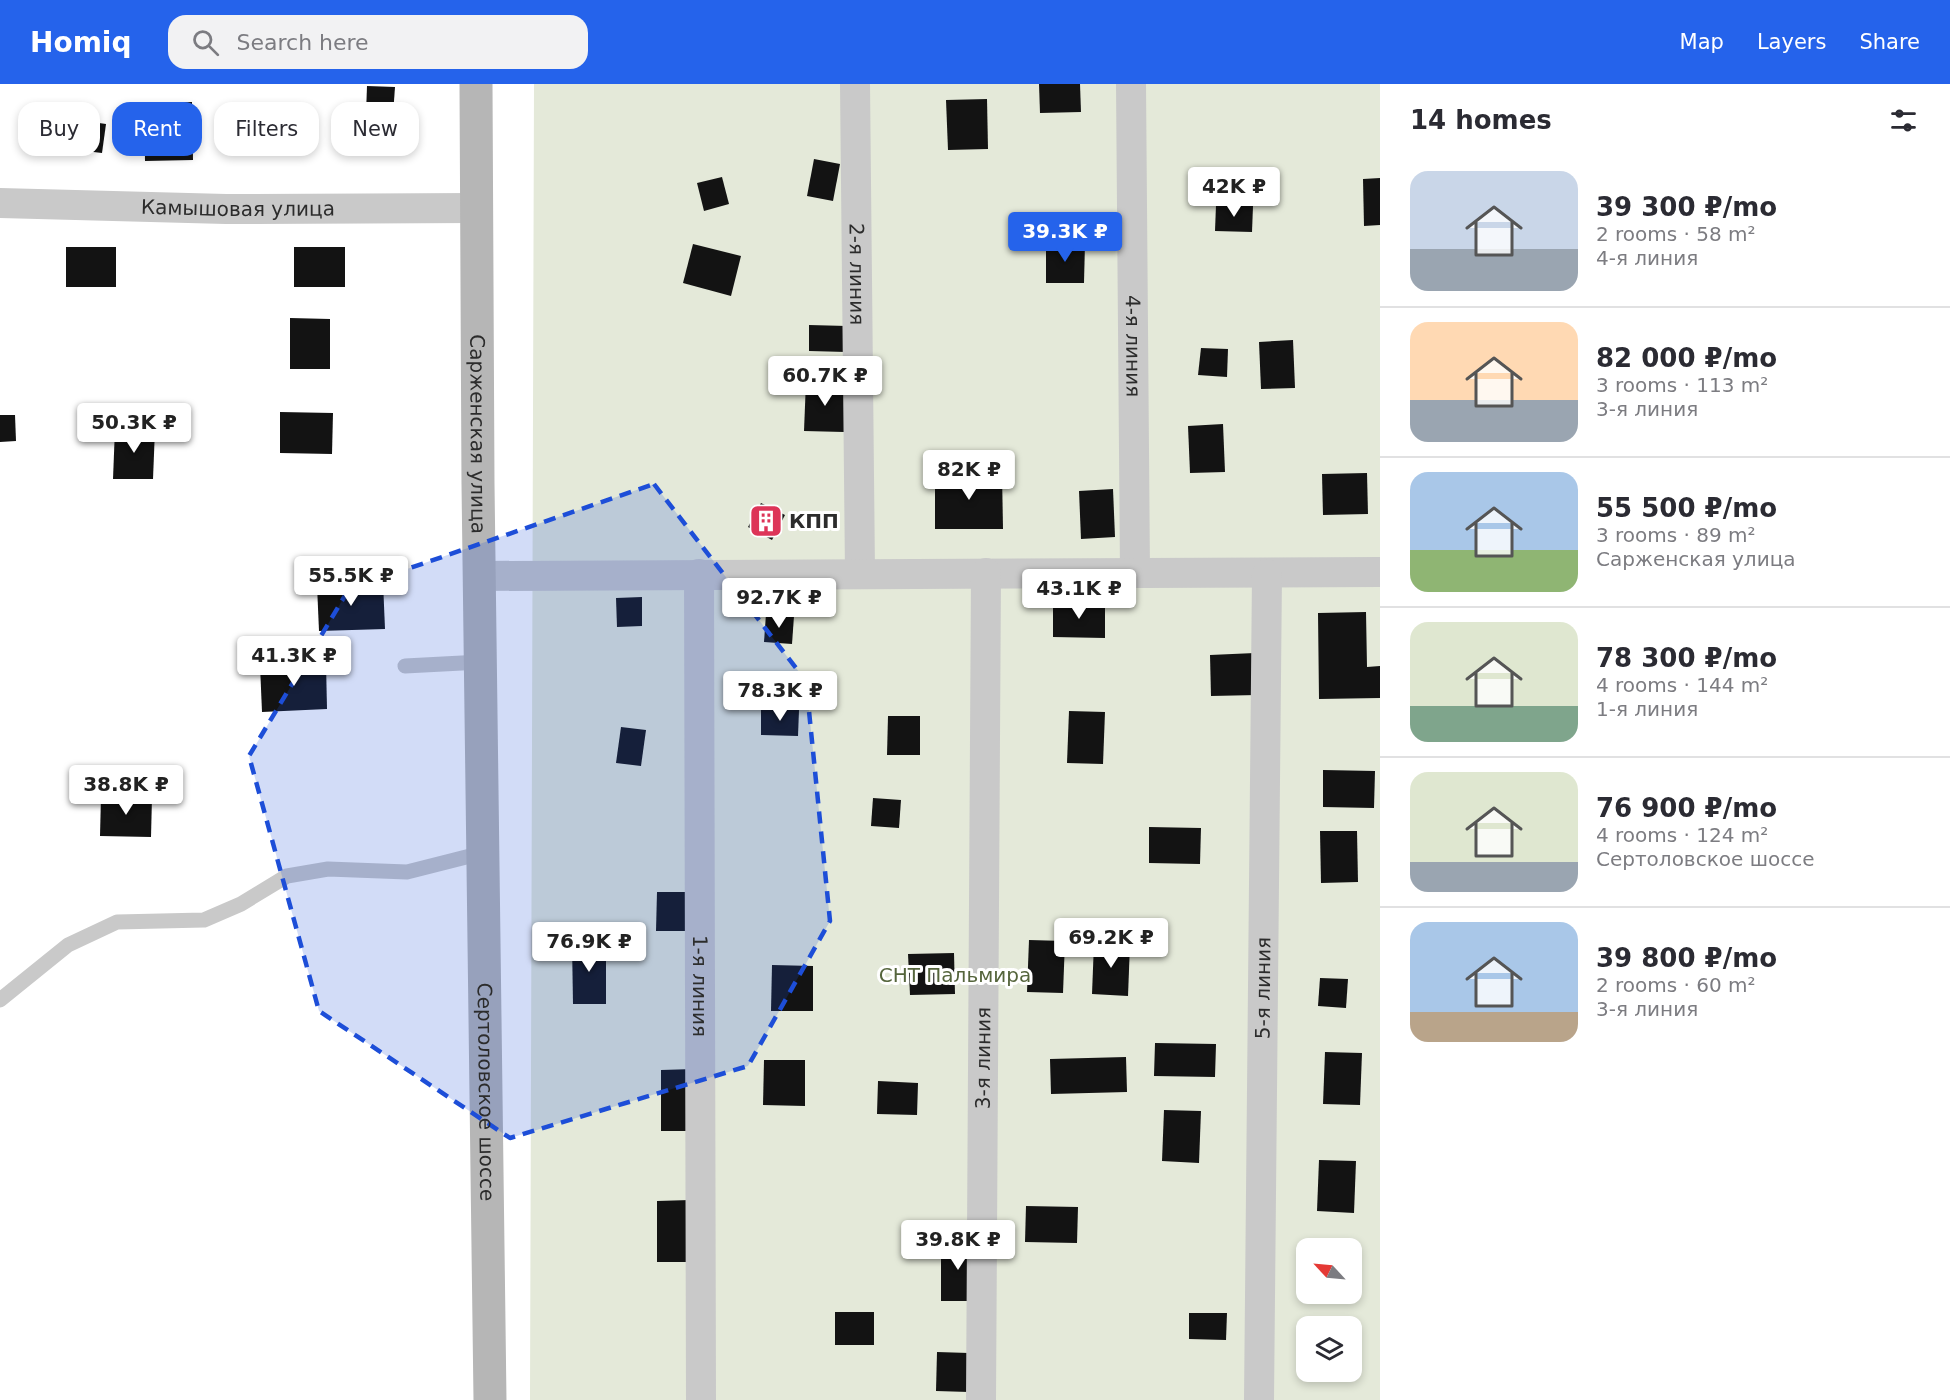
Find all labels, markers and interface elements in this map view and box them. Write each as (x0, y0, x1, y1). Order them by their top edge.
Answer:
search box (168, 15, 588, 69)
text: Homiq (30, 26, 132, 59)
icon: search (189, 26, 222, 59)
text: Search here (237, 30, 369, 55)
text: Map (1680, 30, 1724, 54)
text: Layers (1757, 30, 1826, 54)
text: Share (1859, 30, 1920, 54)
chip: Buy (18, 102, 100, 156)
chip: Rent (112, 102, 202, 156)
chip: Filters (214, 102, 319, 156)
chip: New (331, 102, 419, 156)
icon: filters (1887, 104, 1920, 137)
text: 14 homes (1410, 105, 1552, 135)
pin: 42K ₽ (1192, 167, 1276, 218)
text: 42K ₽ (1202, 174, 1266, 198)
text: 39 300 ₽/mo (1596, 192, 1777, 222)
street label: Камышовая улица (141, 195, 335, 221)
icon: home (1458, 195, 1530, 267)
pin: 39.3K ₽ (1010, 212, 1120, 263)
text: 39.3K ₽ (1022, 219, 1108, 243)
text: 2 rooms · 58 m² (1596, 222, 1756, 246)
street label: 2-я линия (844, 223, 869, 325)
text: 4-я линия (1596, 246, 1698, 270)
street label: 4-я линия (1121, 295, 1146, 397)
street label: Сарженская улица (465, 334, 491, 534)
text: 82 000 ₽/mo (1596, 343, 1777, 373)
icon: home (1458, 346, 1530, 418)
pin: 60.7K ₽ (770, 356, 880, 407)
text: 60.7K ₽ (782, 363, 868, 387)
text: 3 rooms · 113 m² (1596, 373, 1768, 397)
text: 3-я линия (1596, 397, 1698, 421)
pin: 50.3K ₽ (79, 403, 189, 454)
text: 50.3K ₽ (91, 410, 177, 434)
pin: 82K ₽ (927, 450, 1011, 501)
text: 82K ₽ (937, 457, 1001, 481)
text: 55 500 ₽/mo (1596, 493, 1777, 523)
icon: home (1458, 496, 1530, 568)
building icon: КПП (748, 503, 784, 539)
place label: КПП (789, 509, 839, 533)
text: 3 rooms · 89 m² (1596, 523, 1756, 547)
text: Сарженская улица (1596, 547, 1796, 571)
pin: 55.5K ₽ (296, 556, 406, 607)
text: 55.5K ₽ (308, 563, 394, 587)
pin: 43.1K ₽ (1024, 569, 1134, 620)
text: 43.1K ₽ (1036, 576, 1122, 600)
pin: 92.7K ₽ (724, 578, 834, 629)
text: 92.7K ₽ (736, 585, 822, 609)
pin: 41.3K ₽ (239, 636, 349, 687)
text: 41.3K ₽ (251, 643, 337, 667)
text: 78 300 ₽/mo (1596, 643, 1777, 673)
icon: home (1458, 646, 1530, 718)
pin: 78.3K ₽ (725, 671, 835, 722)
text: 4 rooms · 144 m² (1596, 673, 1768, 697)
text: 78.3K ₽ (737, 678, 823, 702)
text: 1-я линия (1596, 697, 1698, 721)
pin: 38.8K ₽ (71, 765, 181, 816)
text: 38.8K ₽ (83, 772, 169, 796)
text: 76 900 ₽/mo (1596, 793, 1777, 823)
icon: home (1458, 796, 1530, 868)
text: 4 rooms · 124 m² (1596, 823, 1768, 847)
text: Сертоловское шоссе (1596, 847, 1814, 871)
pin: 69.2K ₽ (1056, 918, 1166, 969)
pin: 76.9K ₽ (534, 922, 644, 973)
text: 69.2K ₽ (1068, 925, 1154, 949)
text: 76.9K ₽ (546, 929, 632, 953)
street label: 1-я линия (688, 935, 712, 1037)
street label: 5-я линия (1250, 937, 1275, 1039)
text: 39 800 ₽/mo (1596, 943, 1777, 973)
icon: home (1458, 946, 1530, 1018)
park label: СНТ Пальмира (879, 963, 1031, 987)
text: 2 rooms · 60 m² (1596, 973, 1756, 997)
street label: Сертоловское шоссе (473, 982, 499, 1201)
text: 3-я линия (1596, 997, 1698, 1021)
street label: 3-я линия (971, 1007, 995, 1109)
pin: 39.8K ₽ (903, 1220, 1013, 1271)
text: 39.8K ₽ (915, 1227, 1001, 1251)
north arrow (1296, 1238, 1362, 1304)
map controls (1296, 1238, 1362, 1382)
button: layers (1296, 1316, 1362, 1382)

